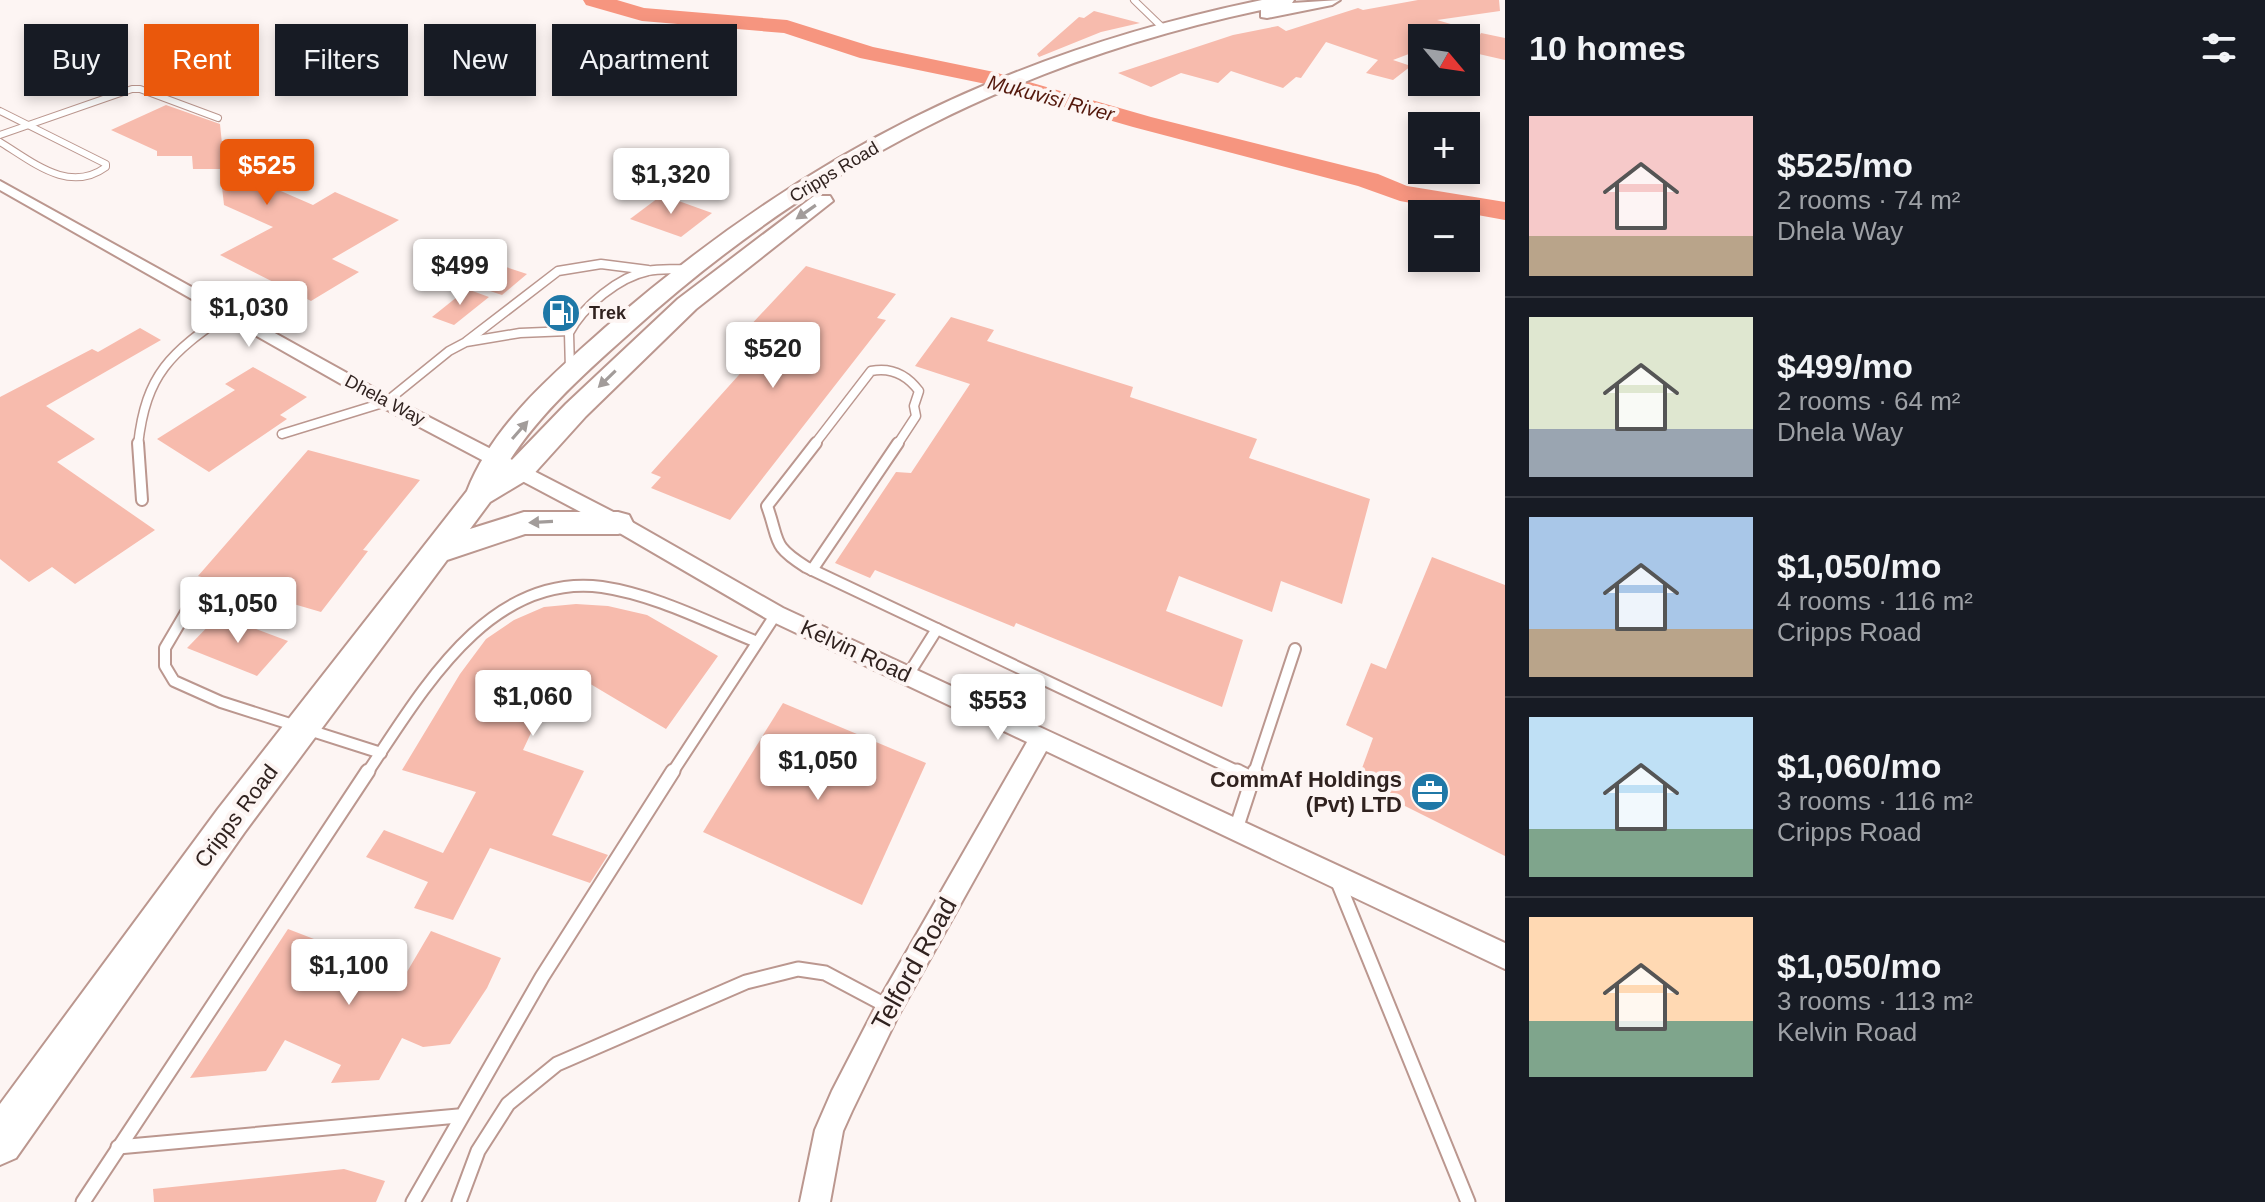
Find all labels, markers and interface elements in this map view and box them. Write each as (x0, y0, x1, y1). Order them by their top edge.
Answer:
chip: Buy (24, 24, 128, 96)
chip: Rent (144, 24, 259, 96)
chip: Filters (275, 24, 408, 96)
chip: New (424, 24, 536, 96)
chip: Apartment (552, 24, 737, 96)
north arrow (1408, 24, 1480, 96)
map controls (1408, 24, 1480, 272)
icon: filters (2197, 26, 2241, 70)
text: 10 homes (1529, 29, 1686, 67)
water label: Mukuvisi River (985, 71, 1118, 126)
button: + (1408, 112, 1480, 184)
street label: Cripps Road (786, 138, 882, 206)
pin: $525 (220, 139, 314, 207)
text: $525/mo (1777, 146, 1913, 184)
pin: $1,320 (606, 148, 736, 216)
icon: home (1593, 148, 1689, 244)
text: $525 (238, 150, 296, 180)
text: $1,320 (631, 159, 711, 189)
text: 2 rooms · 74 m² (1777, 185, 1961, 215)
button: − (1408, 200, 1480, 272)
one-way arrow (795, 204, 817, 220)
text: Dhela Way (1777, 216, 1903, 246)
pin: $499 (413, 239, 507, 307)
text: $499 (431, 250, 489, 280)
pin: $1,030 (184, 281, 314, 349)
text: $1,030 (209, 292, 289, 322)
fuel station icon: Trek (540, 292, 582, 334)
place label: Trek (589, 303, 627, 323)
pin: $520 (726, 322, 820, 390)
text: $520 (744, 333, 802, 363)
text: $499/mo (1777, 347, 1913, 385)
icon: home (1593, 349, 1689, 445)
one-way arrow (598, 370, 617, 388)
street label: Dhela Way (342, 371, 428, 429)
text: 2 rooms · 64 m² (1777, 386, 1961, 416)
text: Dhela Way (1777, 417, 1903, 447)
one-way arrow (511, 420, 529, 439)
one-way arrow (527, 515, 553, 528)
text: $1,050/mo (1777, 547, 1941, 585)
icon: home (1593, 549, 1689, 645)
pin: $1,050 (173, 577, 303, 645)
text: 4 rooms · 116 m² (1777, 586, 1973, 616)
text: $1,050 (198, 588, 278, 618)
street label: Kelvin Road (797, 615, 915, 687)
text: Cripps Road (1777, 617, 1922, 647)
pin: $1,060 (468, 670, 598, 738)
pin: $553 (951, 674, 1045, 742)
text: $1,060 (493, 681, 573, 711)
text: $553 (969, 685, 1027, 715)
pin: $1,050 (753, 734, 883, 802)
text: $1,050 (778, 745, 858, 775)
text: $1,060/mo (1777, 747, 1941, 785)
icon: home (1593, 749, 1689, 845)
street label: Cripps Road (189, 760, 283, 872)
place label: CommAf Holdings (Pvt) LTD (1210, 767, 1402, 817)
office icon: CommAf Holdings (Pvt) LTD (1409, 771, 1451, 813)
text: 3 rooms · 116 m² (1777, 786, 1973, 816)
text: Cripps Road (1777, 817, 1922, 847)
street label: Telford Road (865, 892, 963, 1036)
pin: $1,100 (284, 939, 414, 1007)
text: $1,050/mo (1777, 947, 1941, 985)
icon: home (1593, 949, 1689, 1045)
text: $1,100 (309, 950, 389, 980)
text: 3 rooms · 113 m² (1777, 986, 1973, 1016)
text: Kelvin Road (1777, 1017, 1917, 1047)

